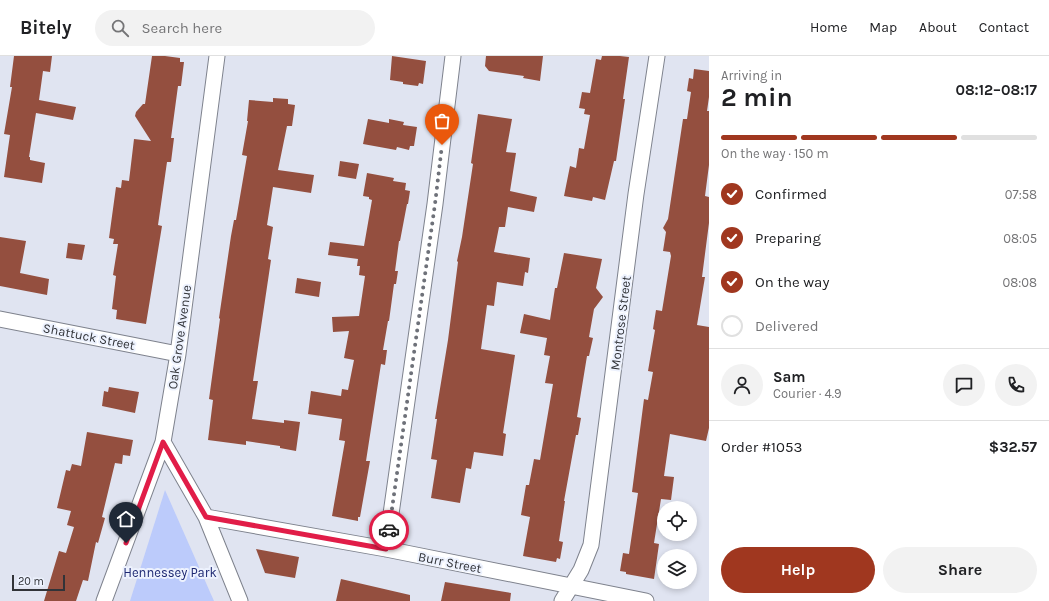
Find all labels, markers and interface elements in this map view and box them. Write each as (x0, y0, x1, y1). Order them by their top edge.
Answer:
search box (95, 10, 375, 46)
text: Bitely (20, 17, 71, 39)
icon: search (109, 17, 131, 39)
text: Search here (141, 19, 222, 37)
text: Home (810, 19, 847, 36)
text: Map (869, 19, 897, 36)
text: About (919, 19, 957, 36)
text: Contact (979, 19, 1029, 36)
text: Arriving in (721, 68, 782, 83)
text: 08:12–08:17 (955, 81, 1037, 99)
text: 2 min (721, 82, 793, 113)
pin (425, 104, 459, 145)
icon: bag (431, 110, 453, 132)
text: On the way · 150 m (721, 146, 829, 161)
icon: check (721, 183, 743, 205)
text: Confirmed (755, 185, 827, 203)
text: 07:58 (1005, 187, 1037, 202)
icon: check (721, 227, 743, 249)
text: Preparing (755, 229, 821, 247)
text: 08:05 (1003, 231, 1037, 246)
icon: check (721, 271, 743, 293)
text: On the way (755, 273, 829, 291)
street label: Montrose Street (607, 275, 634, 371)
text: 08:08 (1003, 275, 1037, 290)
street label: Oak Grove Avenue (165, 284, 194, 390)
text: Delivered (755, 317, 819, 335)
street label: Shattuck Street (42, 320, 136, 353)
button: person (721, 364, 763, 406)
button: chat (943, 364, 985, 406)
button: phone (995, 364, 1037, 406)
text: Sam (773, 368, 806, 386)
text: Courier · 4.9 (773, 386, 842, 401)
text: Order #1053 (721, 438, 802, 456)
text: $32.57 (989, 438, 1037, 456)
map controls (657, 501, 697, 589)
button: locate (657, 501, 697, 541)
pin (109, 502, 143, 543)
icon: home (115, 508, 137, 530)
courier (369, 510, 409, 550)
icon: car (378, 519, 400, 541)
button: Help (721, 547, 875, 593)
button: Share (883, 547, 1037, 593)
street label: Burr Street (417, 549, 483, 576)
button: layers (657, 549, 697, 589)
park label: Hennessey Park (123, 565, 217, 580)
scale bar (12, 573, 65, 592)
text: 20 m (18, 575, 44, 588)

